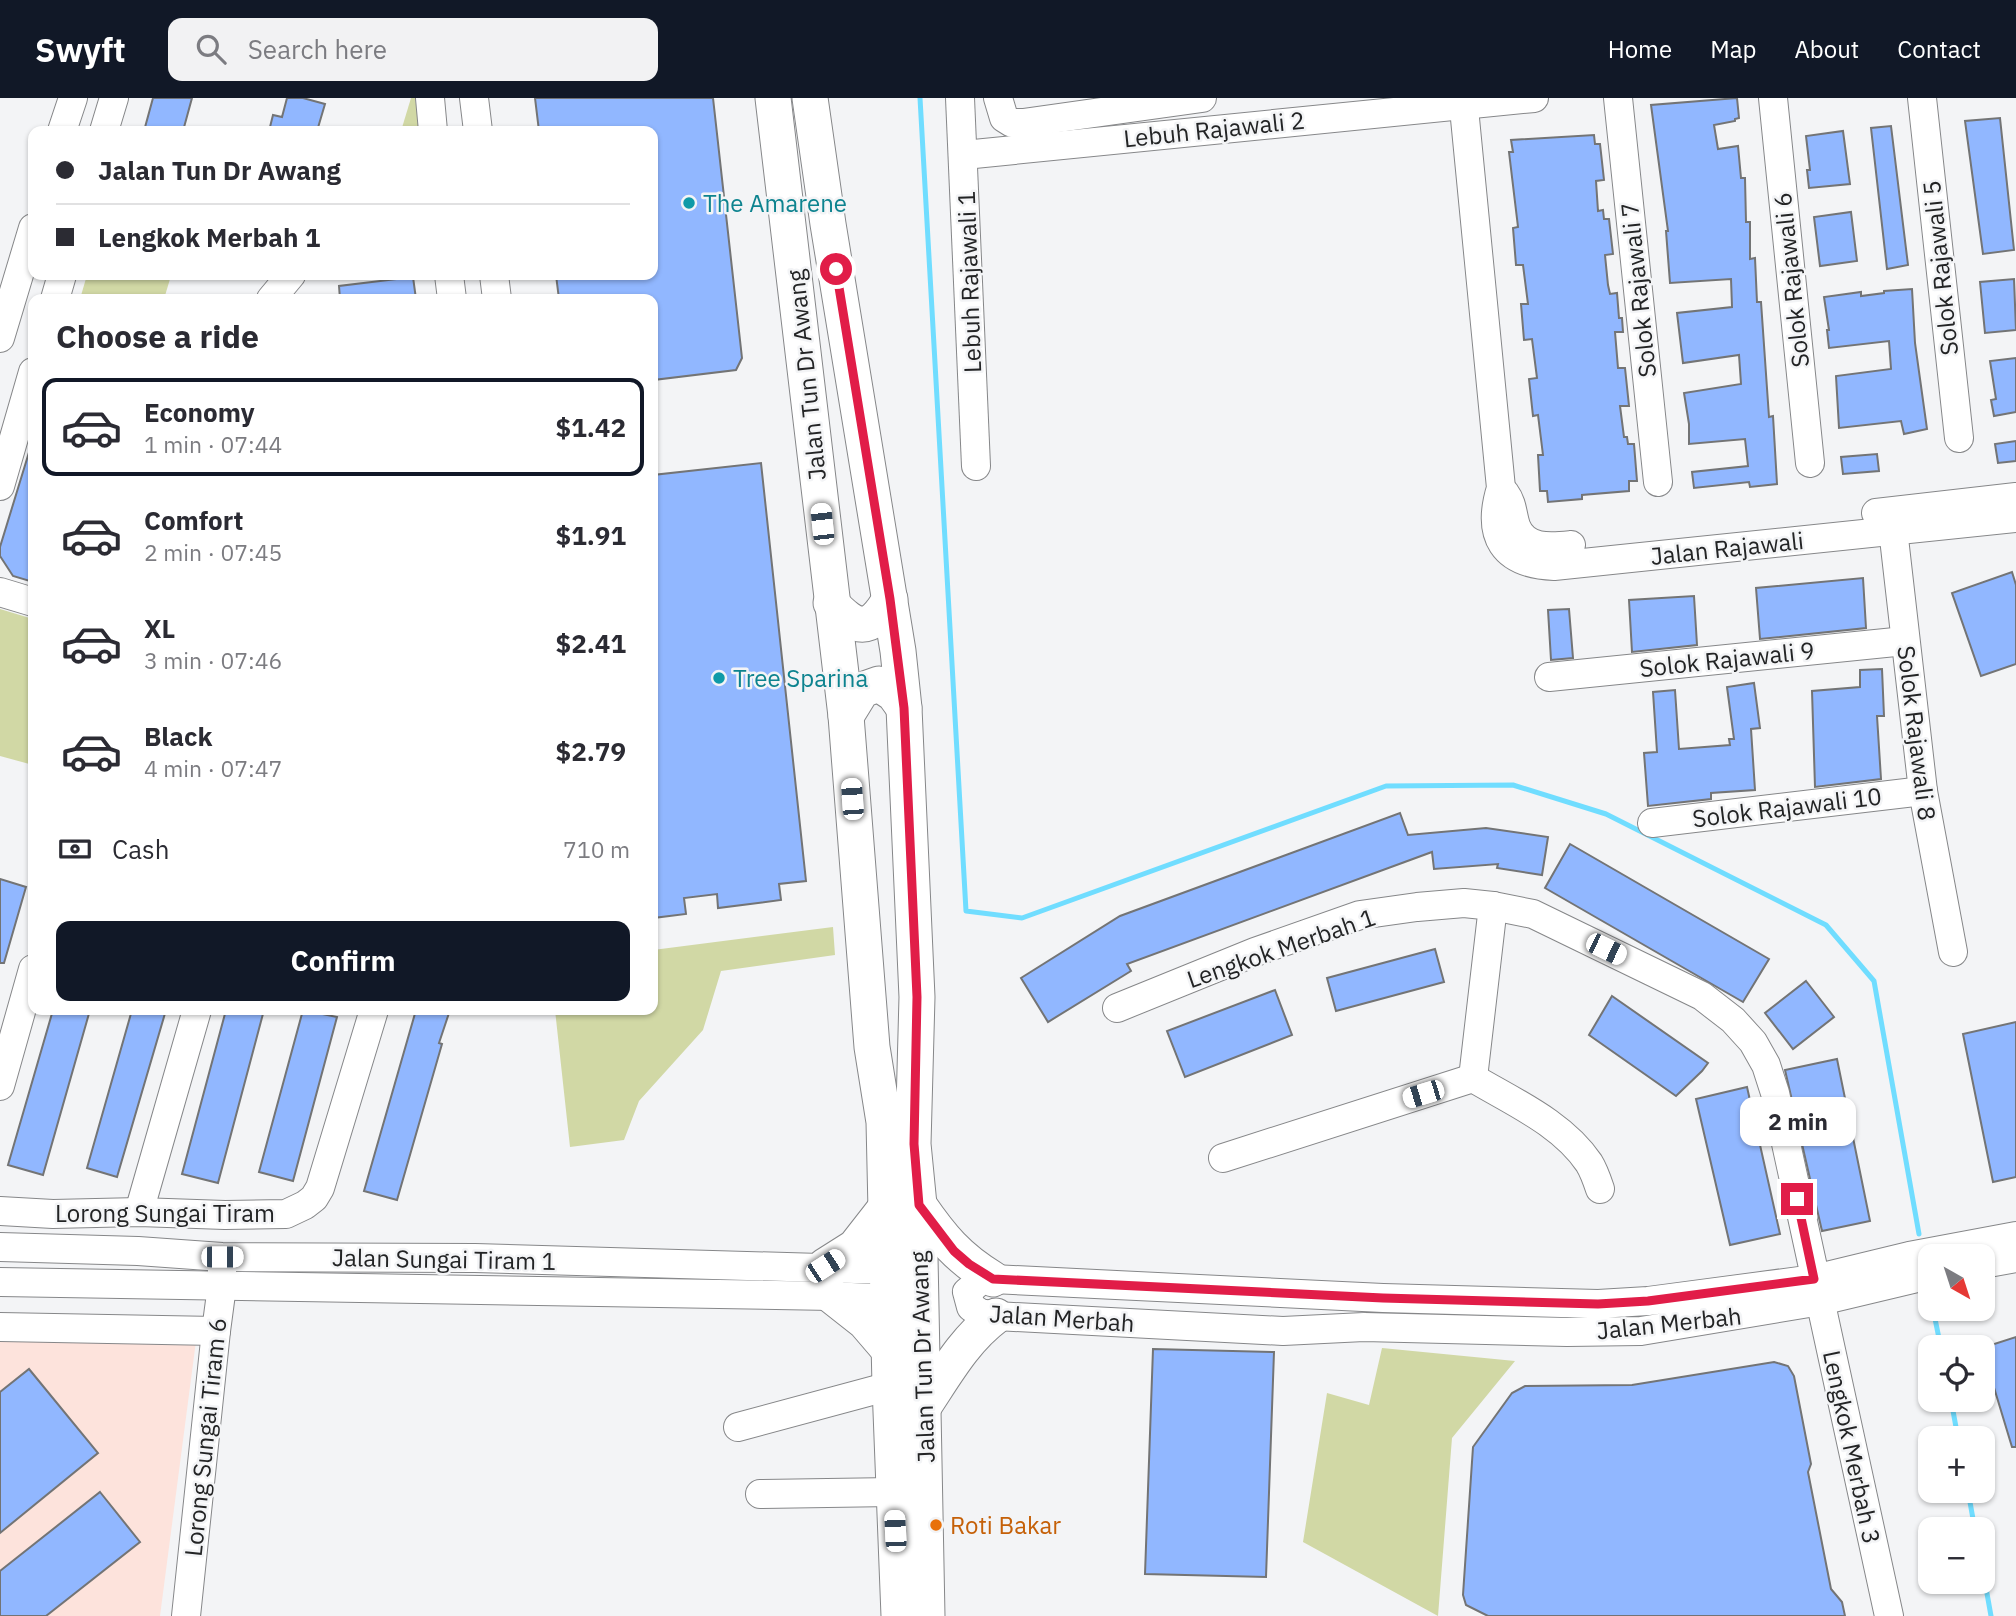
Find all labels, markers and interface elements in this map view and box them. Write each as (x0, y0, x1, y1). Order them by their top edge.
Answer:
search box (168, 18, 658, 81)
text: Swyft (35, 28, 126, 71)
icon: search (192, 30, 230, 68)
text: Search here (248, 32, 387, 66)
text: Home (1608, 33, 1672, 65)
text: Map (1710, 33, 1756, 65)
text: About (1794, 33, 1859, 65)
text: Contact (1897, 33, 1981, 65)
street label: Lebuh Rajawali 2 (1122, 104, 1306, 154)
text: Jalan Tun Dr Awang (98, 153, 341, 187)
street label: Solok Rajawali 5 (1915, 179, 1965, 357)
place label: The Amarene (703, 187, 847, 219)
street label: Lebuh Rajawali 1 (950, 190, 988, 374)
street label: Solok Rajawali 6 (1766, 191, 1816, 369)
marker: The Amarene (681, 195, 697, 211)
street label: Solok Rajawali 7 (1613, 201, 1663, 379)
text: Lengkok Merbah 1 (98, 220, 320, 254)
route start (820, 253, 852, 285)
street label: Jalan Tun Dr Awang (779, 267, 833, 482)
text: Choose a ride (56, 315, 259, 357)
text: Economy (144, 395, 255, 429)
icon: car (60, 396, 123, 459)
text: $1.42 (556, 410, 626, 444)
text: 1 min · 07:44 (144, 429, 282, 459)
car (810, 502, 835, 546)
text: Comfort (144, 503, 243, 537)
icon: car (60, 504, 123, 567)
text: $1.91 (556, 518, 626, 552)
street label: Jalan Rajawali (1649, 524, 1805, 572)
text: 2 min · 07:45 (144, 537, 282, 567)
text: XL (144, 611, 175, 645)
icon: car (60, 612, 123, 675)
text: $2.41 (556, 626, 626, 660)
street label: Solok Rajawali 9 (1638, 634, 1816, 684)
street label: Solok Rajawali 8 (1890, 644, 1944, 822)
text: 3 min · 07:46 (144, 645, 282, 675)
place label: Tree Sparina (733, 662, 868, 694)
marker: Tree Sparina (711, 670, 727, 686)
text: Black (144, 719, 212, 753)
icon: car (60, 720, 123, 783)
text: $2.79 (556, 734, 626, 768)
text: 4 min · 07:47 (144, 753, 282, 783)
car (841, 777, 864, 821)
street label: Solok Rajawali 10 (1691, 780, 1883, 834)
icon: cash (56, 830, 94, 868)
text: Cash (112, 832, 169, 866)
text: 710 m (563, 834, 630, 864)
street label: Lengkok Merbah 1 (1183, 901, 1379, 995)
button: Confirm (56, 921, 630, 1001)
car (1583, 930, 1630, 968)
car (1400, 1078, 1447, 1110)
callout: 2 min (1739, 1098, 1855, 1146)
text: 2 min (1768, 1106, 1828, 1136)
route end (1781, 1183, 1813, 1215)
street label: Lorong Sungai Tiram (55, 1197, 275, 1229)
street label: Jalan Sungai Tiram 1 (332, 1241, 556, 1277)
north arrow (1918, 1244, 1995, 1321)
map controls (1918, 1244, 1995, 1594)
car (802, 1246, 849, 1286)
car (202, 1247, 244, 1268)
street label: Jalan Tun Dr Awang (902, 1250, 942, 1464)
street label: Jalan Merbah (988, 1297, 1136, 1339)
street label: Jalan Merbah (1595, 1299, 1743, 1347)
street label: Lorong Sungai Tiram 6 (177, 1316, 233, 1558)
button: locate (1918, 1335, 1995, 1412)
street label: Lengkok Merbah 3 (1816, 1347, 1888, 1547)
button: + (1918, 1426, 1995, 1503)
car (884, 1509, 907, 1553)
place label: Roti Bakar (950, 1509, 1061, 1541)
marker: Roti Bakar (928, 1517, 944, 1533)
button: − (1918, 1517, 1995, 1594)

